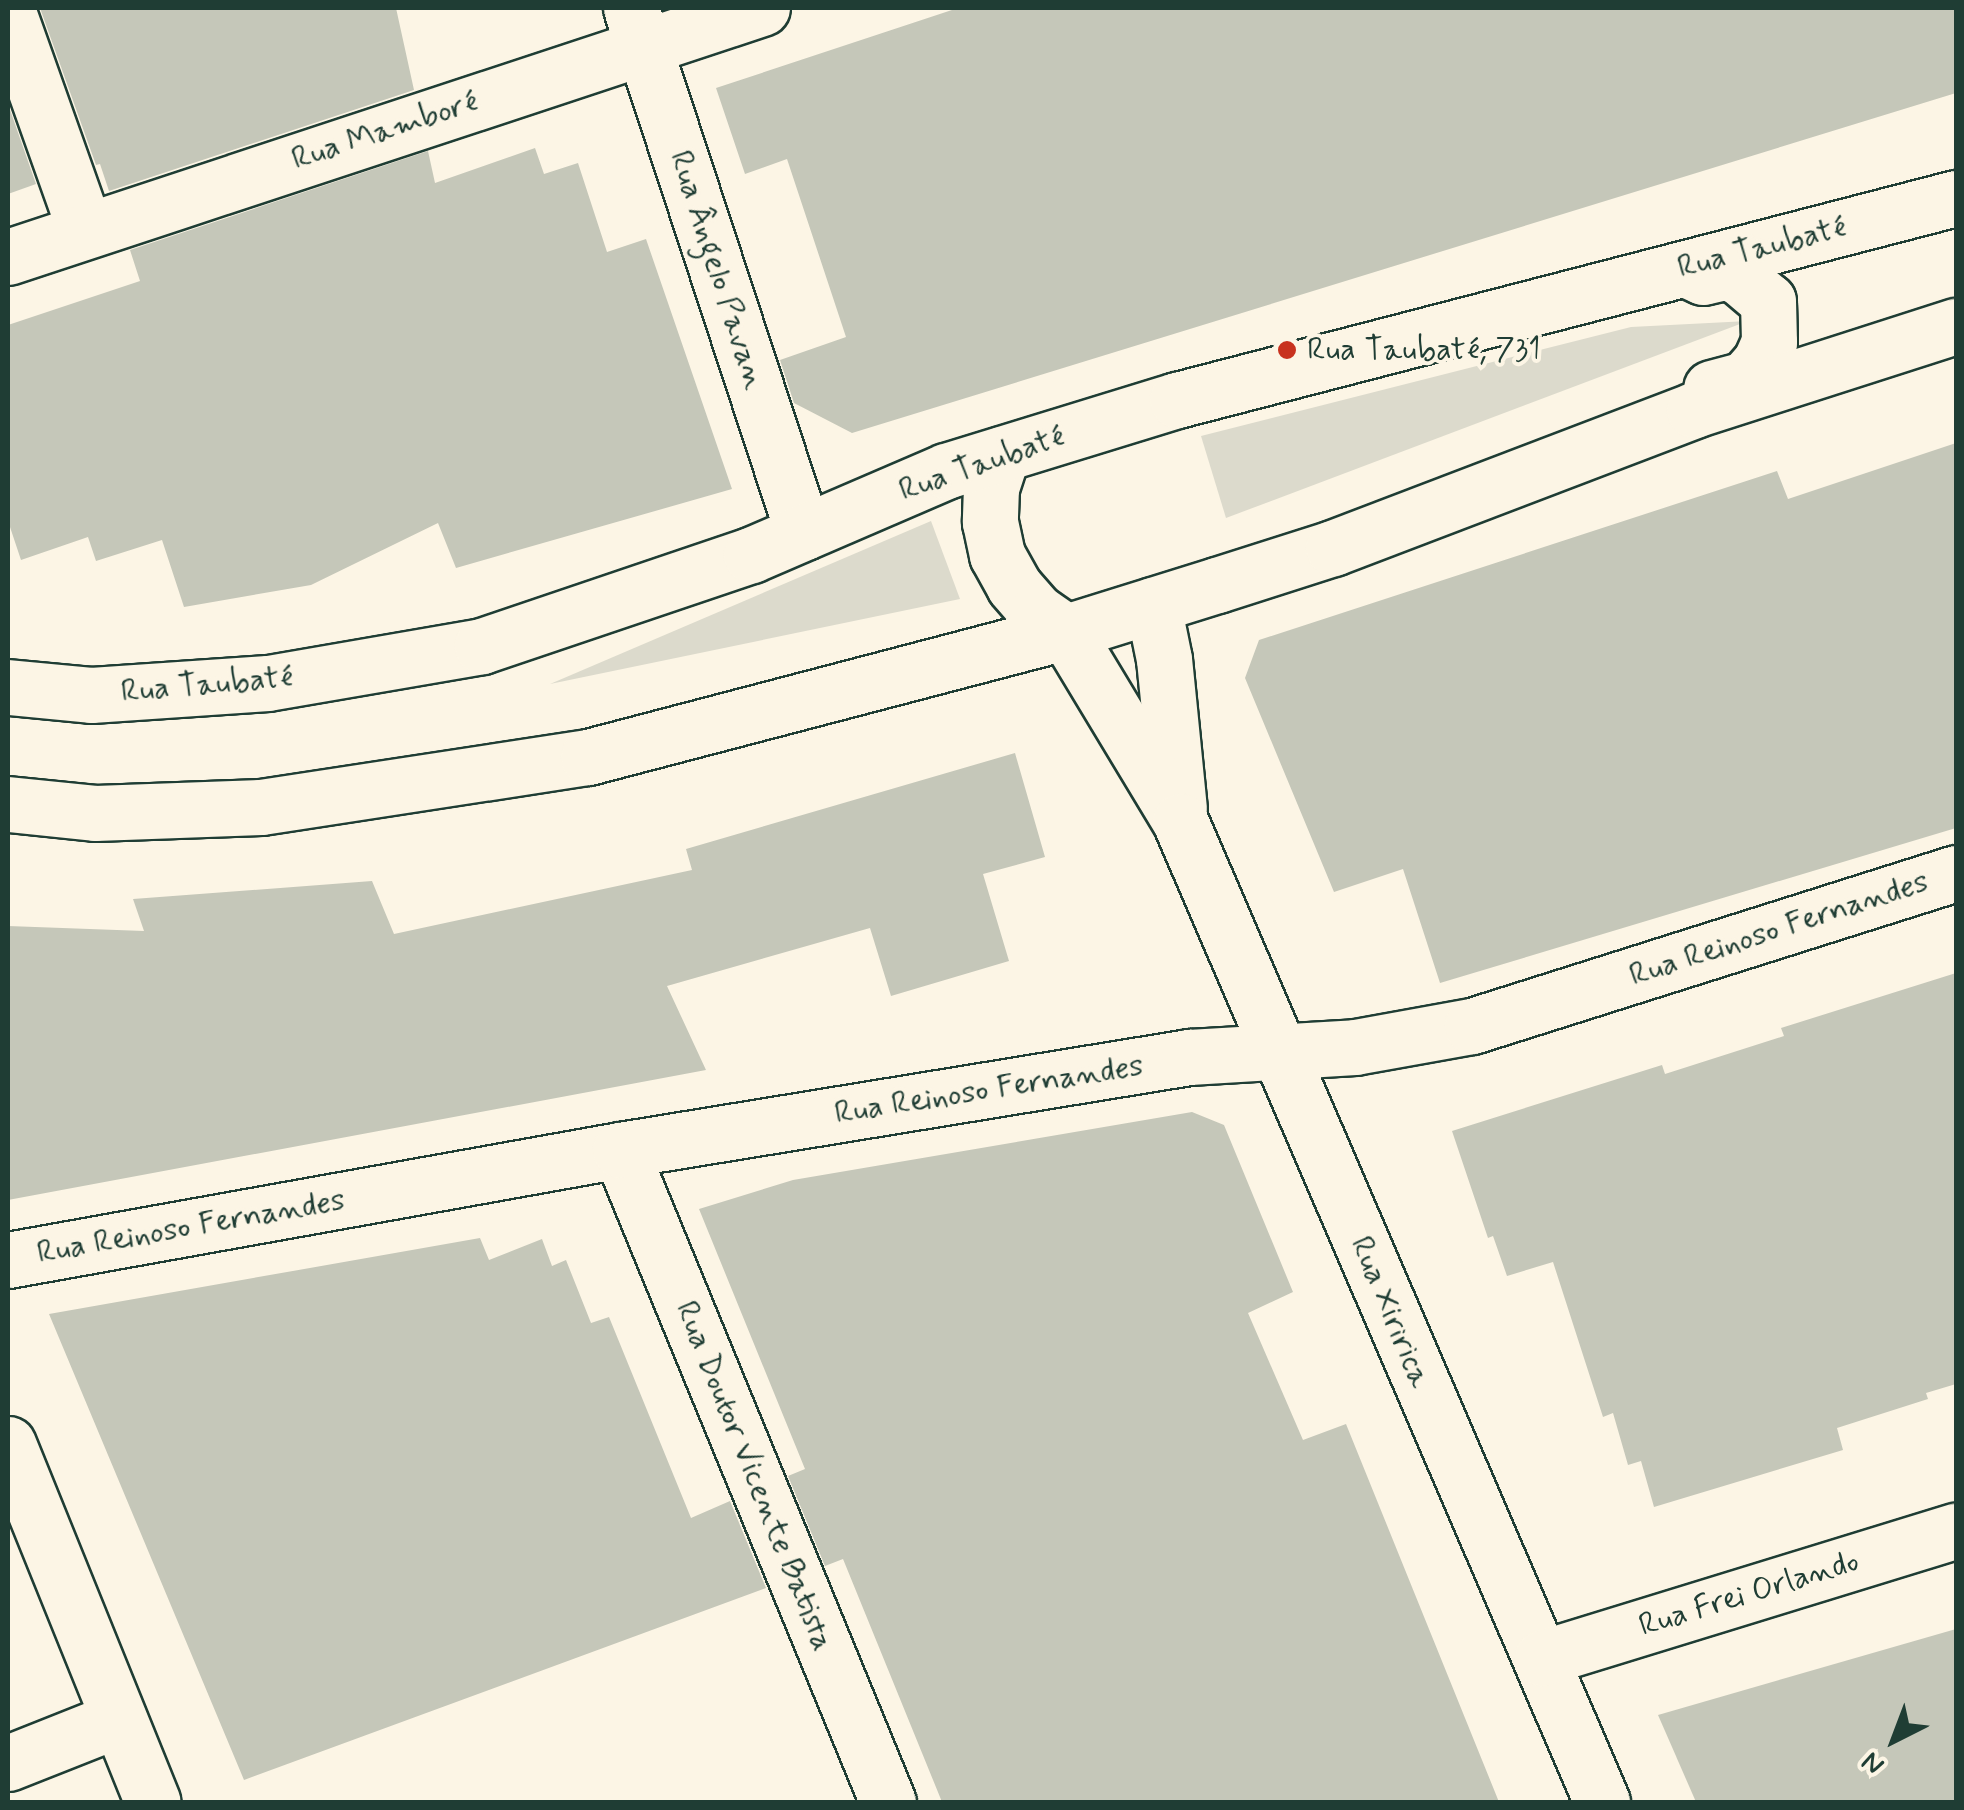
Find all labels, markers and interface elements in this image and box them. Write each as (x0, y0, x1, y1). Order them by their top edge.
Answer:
street label: Rua Mamboré (289, 83, 481, 179)
street label: Rua Ângelo Pavan (661, 148, 773, 392)
street label: Rua Taubaté (1677, 209, 1847, 287)
place label: Rua Taubaté, 731 (1307, 331, 1534, 369)
marker: Rua Taubaté, 731 (1276, 339, 1298, 361)
street label: Rua Taubaté (897, 419, 1067, 509)
street label: Rua Taubaté (123, 659, 291, 711)
street label: Rua Reinoso Fernandes (1627, 863, 1931, 995)
street label: Rua Reinoso Fernandes (834, 1047, 1144, 1133)
street label: Rua Reinoso Fernandes (36, 1181, 346, 1273)
street label: Rua Xiririca (1341, 1232, 1439, 1392)
street label: Rua Doutor Vicente Batista (667, 1298, 841, 1654)
street label: Rua Frei Orlando (1634, 1542, 1864, 1646)
north arrow (1844, 1690, 1944, 1790)
text: N (1854, 1743, 1893, 1783)

